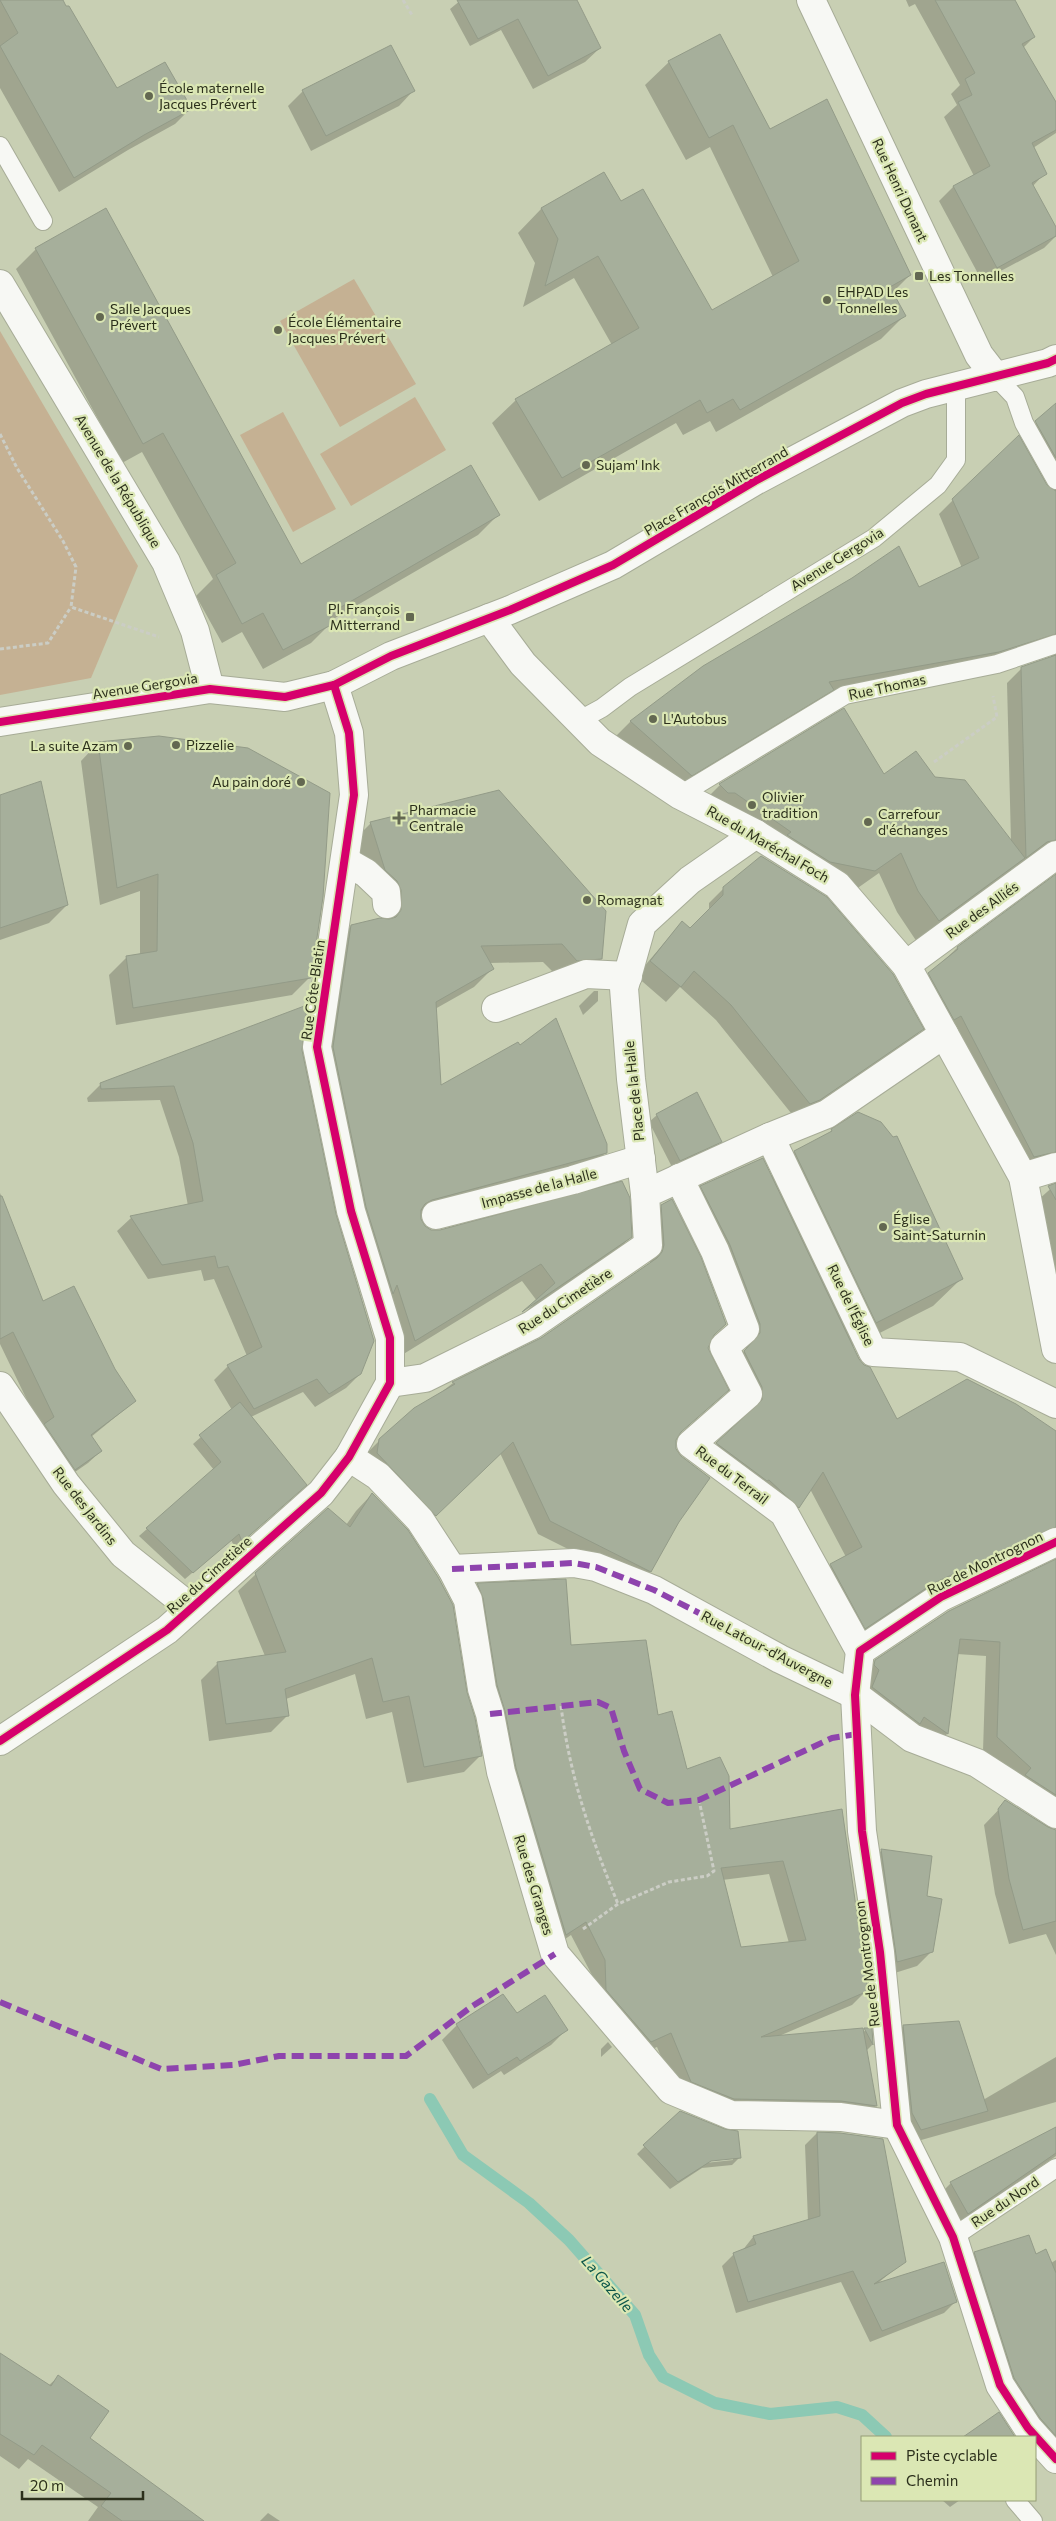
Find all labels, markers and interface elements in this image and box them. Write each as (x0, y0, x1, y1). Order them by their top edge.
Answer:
place label: École maternelle Jacques Prévert (159, 79, 264, 112)
marker: École maternelle Jacques Prévert (143, 90, 155, 102)
street label: Rue Henri Dunant (869, 135, 932, 244)
place label: Les Tonnelles (929, 267, 1014, 284)
marker: Les Tonnelles (913, 270, 925, 282)
place label: EHPAD Les Tonnelles (837, 283, 908, 316)
marker: EHPAD Les Tonnelles (821, 294, 833, 306)
place label: Salle Jacques Prévert (110, 300, 191, 333)
marker: Salle Jacques Prévert (94, 311, 106, 323)
place label: École Élémentaire Jacques Prévert (288, 313, 402, 346)
marker: École Élémentaire Jacques Prévert (272, 324, 284, 336)
street label: Avenue de la République (72, 411, 165, 550)
street label: Place François Mitterrand (641, 442, 791, 539)
place label: Sujam' Ink (596, 456, 661, 473)
marker: Sujam' Ink (580, 459, 592, 471)
street label: Avenue Gergovia (787, 523, 886, 594)
place label: Pl. François Mitterrand (328, 600, 400, 633)
marker: Pl. François Mitterrand (404, 611, 416, 623)
street label: Avenue Gergovia (91, 669, 199, 702)
street label: Rue Thomas (847, 670, 927, 703)
place label: L'Autobus (663, 710, 727, 727)
marker: L'Autobus (647, 713, 659, 725)
place label: Pizzelie (186, 736, 234, 753)
place label: La suite Azam (30, 737, 118, 754)
marker: Pizzelie (170, 739, 182, 751)
marker: La suite Azam (122, 740, 134, 752)
place label: Au pain doré (212, 773, 291, 790)
marker: Au pain doré (295, 776, 307, 788)
place label: Olivier tradition (762, 788, 818, 821)
marker: Olivier tradition (746, 799, 758, 811)
place label: Pharmacie Centrale (409, 801, 476, 834)
street label: Rue du Maréchal Foch (704, 802, 833, 886)
place label: Carrefour d'échanges (878, 805, 948, 838)
marker: Pharmacie Centrale (393, 812, 405, 824)
marker: Carrefour d'échanges (862, 816, 874, 828)
street label: Rue des Alliés (942, 877, 1021, 942)
place label: Romagnat (597, 891, 663, 908)
marker: Romagnat (581, 894, 593, 906)
street label: Rue Côte-Blatin (297, 939, 328, 1041)
street label: Place de la Halle (620, 1040, 647, 1142)
street label: Impasse de la Halle (479, 1164, 598, 1211)
place label: Église Saint-Saturnin (893, 1210, 986, 1243)
marker: Église Saint-Saturnin (877, 1221, 889, 1233)
street label: Rue de l'Église (824, 1261, 878, 1348)
street label: Rue du Cimetière (515, 1264, 615, 1337)
street label: Rue du Terrail (693, 1442, 772, 1507)
street label: Rue des Jardins (50, 1463, 121, 1548)
street label: Rue de Montrognon (924, 1527, 1045, 1598)
street label: Rue du Cimetière (163, 1532, 254, 1617)
street label: Rue Latour-d'Auvergne (699, 1607, 836, 1690)
street label: Rue des Granges (511, 1833, 558, 1937)
street label: Rue de Montrognon (850, 1900, 883, 2028)
street label: Rue du Nord (968, 2173, 1042, 2230)
water label: La Gazelle (578, 2251, 637, 2315)
legend (861, 2436, 1036, 2501)
text: Piste cyclable (906, 2446, 998, 2464)
scale bar (22, 2468, 144, 2500)
text: Chemin (906, 2471, 958, 2489)
text: 20 m (30, 2476, 64, 2494)

